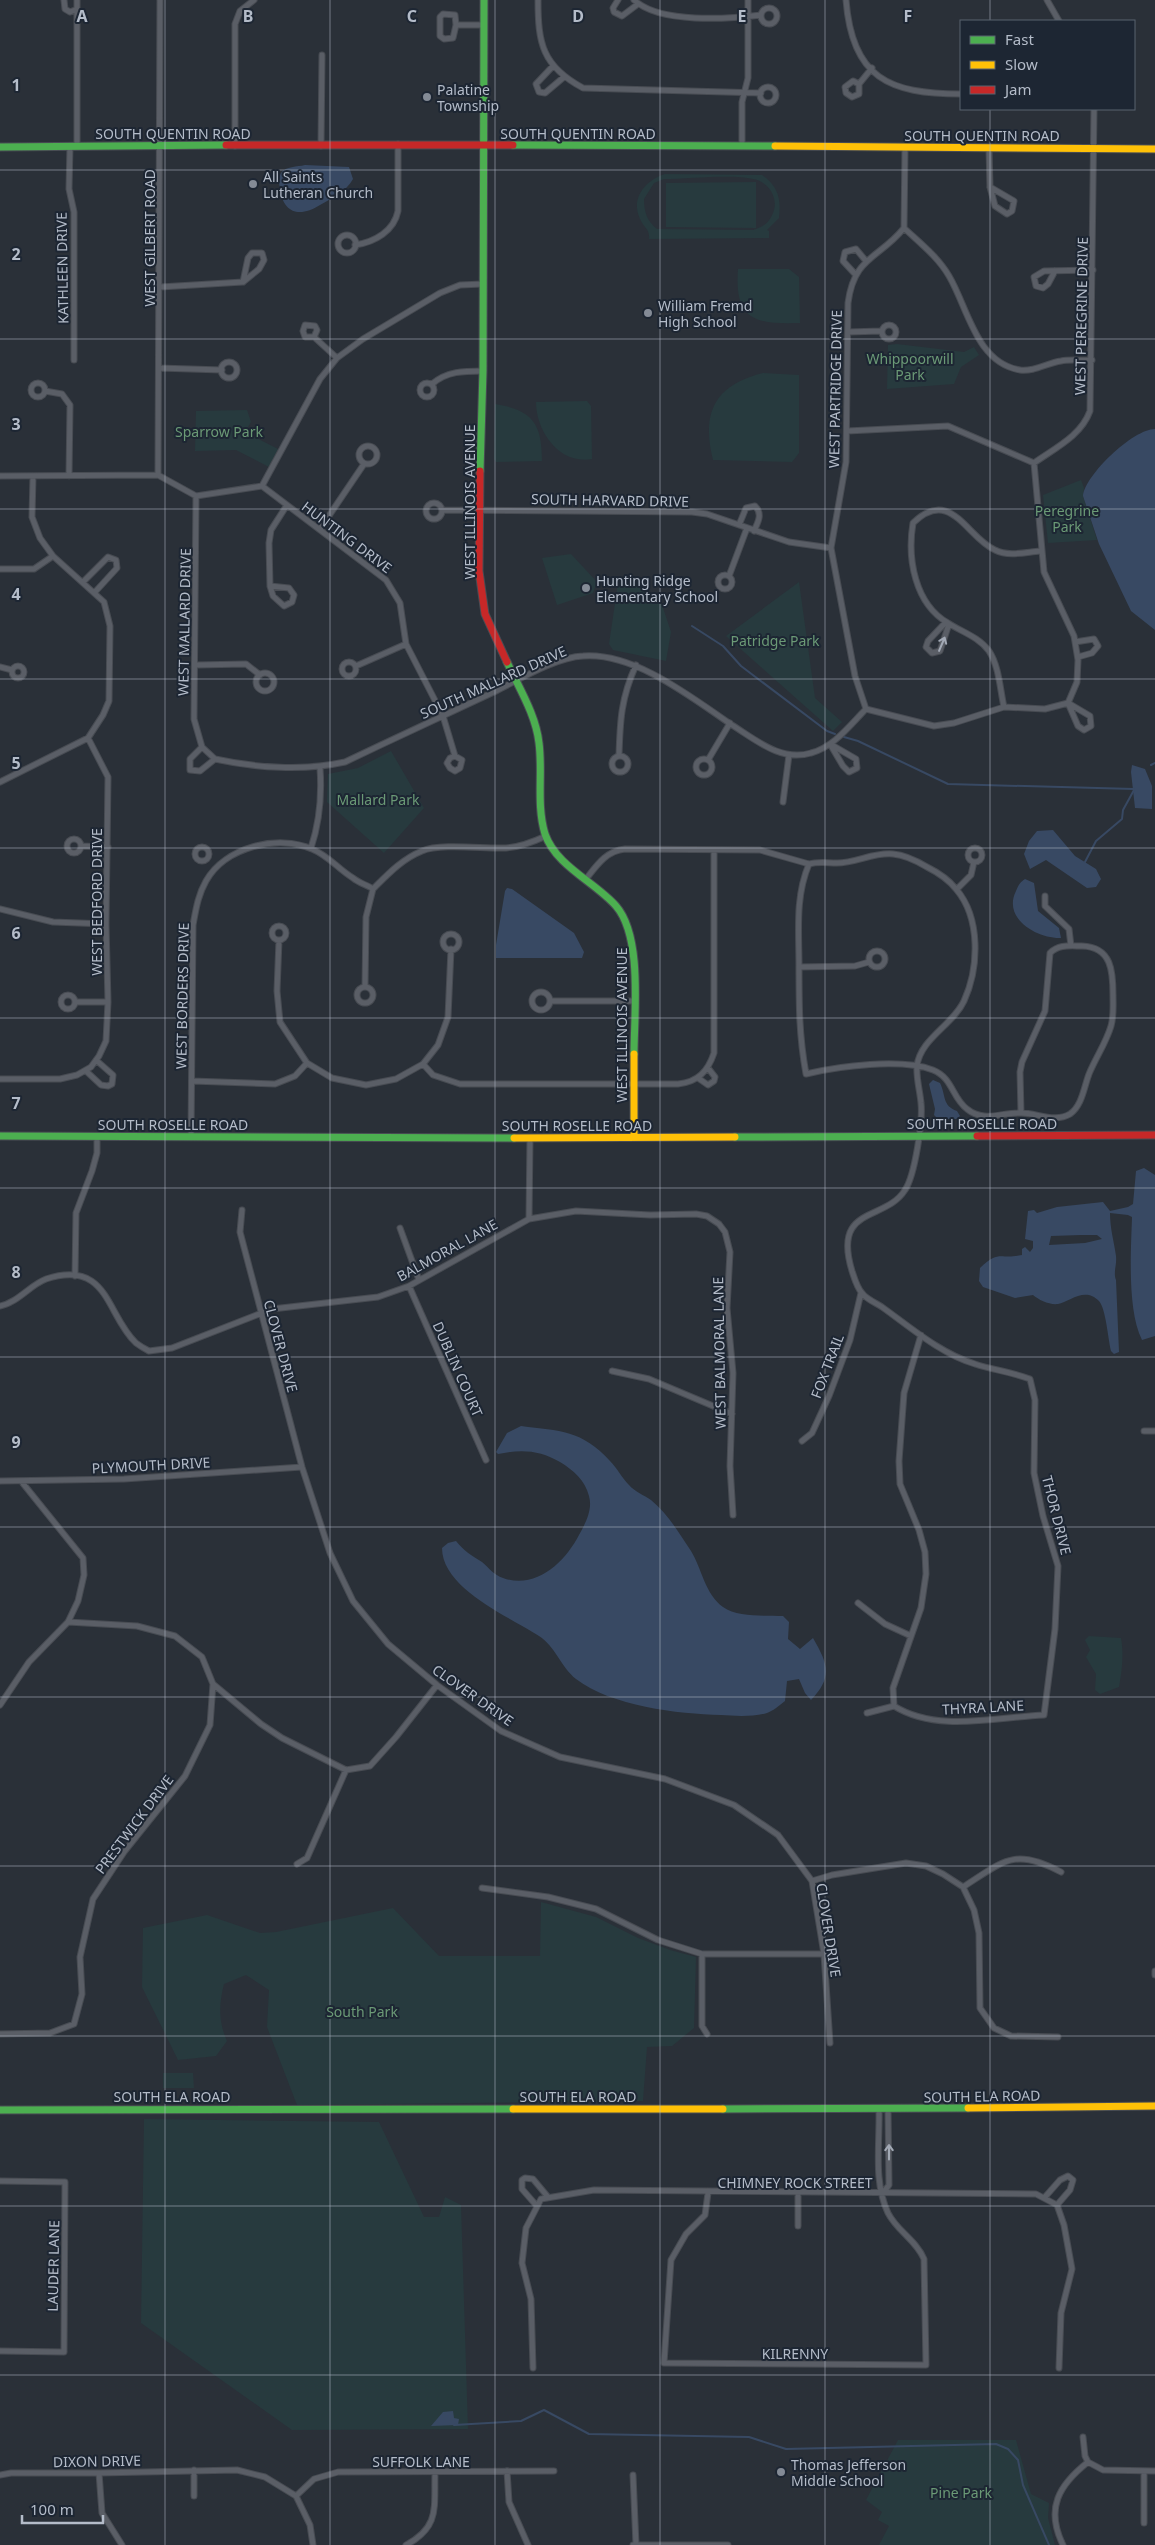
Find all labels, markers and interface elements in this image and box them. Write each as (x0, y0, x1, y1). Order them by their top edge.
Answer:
text: A (76, 5, 88, 27)
text: B (243, 5, 253, 27)
text: C (407, 5, 417, 27)
text: D (572, 5, 584, 27)
text: E (738, 5, 747, 27)
text: F (904, 5, 912, 27)
legend (960, 20, 1135, 110)
text: Fast (1005, 29, 1034, 49)
text: Slow (1005, 54, 1038, 74)
text: 1 (11, 74, 21, 96)
text: Jam (1003, 79, 1032, 99)
place label: Palatine Township (437, 80, 499, 115)
marker: Palatine Township (421, 91, 433, 103)
street label: SOUTH QUENTIN ROAD (95, 124, 251, 143)
street label: SOUTH QUENTIN ROAD (500, 124, 656, 143)
street label: SOUTH QUENTIN ROAD (904, 126, 1060, 145)
place label: All Saints Lutheran Church (263, 167, 373, 202)
street label: WEST GILBERT ROAD (140, 169, 159, 307)
marker: All Saints Lutheran Church (247, 178, 259, 190)
street label: KATHLEEN DRIVE (52, 212, 72, 324)
street label: WEST PEREGRINE DRIVE (1070, 237, 1092, 395)
text: 2 (11, 243, 21, 265)
place label: William Fremd High School (658, 296, 752, 331)
marker: William Fremd High School (642, 307, 654, 319)
street label: WEST PARTRIDGE DRIVE (824, 310, 846, 468)
park label: Whippoorwill Park (866, 349, 954, 384)
text: 3 (11, 413, 21, 435)
park label: Sparrow Park (175, 422, 263, 441)
street label: WEST ILLINOIS AVENUE (460, 425, 479, 579)
street label: SOUTH HARVARD DRIVE (531, 489, 689, 511)
street label: HUNTING DRIVE (298, 497, 396, 577)
park label: Peregrine Park (1035, 501, 1099, 536)
street label: WEST MALLARD DRIVE (173, 548, 195, 696)
place label: Hunting Ridge Elementary School (596, 571, 718, 606)
marker: Hunting Ridge Elementary School (580, 582, 592, 594)
text: 4 (11, 583, 21, 605)
park label: Patridge Park (730, 631, 820, 650)
one-way arrow (938, 637, 948, 652)
street label: SOUTH MALLARD DRIVE (417, 641, 569, 723)
text: 5 (11, 752, 21, 774)
park label: Mallard Park (337, 790, 420, 809)
street label: WEST BEDFORD DRIVE (87, 828, 106, 976)
text: 6 (11, 922, 21, 944)
street label: WEST BORDERS DRIVE (171, 923, 193, 1069)
street label: WEST ILLINOIS AVENUE (612, 948, 631, 1102)
text: 7 (11, 1092, 21, 1114)
street label: SOUTH ROSELLE ROAD (907, 1114, 1057, 1133)
street label: SOUTH ROSELLE ROAD (98, 1115, 248, 1134)
street label: SOUTH ROSELLE ROAD (502, 1116, 652, 1135)
street label: BALMORAL LANE (393, 1214, 501, 1286)
text: 8 (11, 1261, 21, 1283)
street label: WEST BALMORAL LANE (708, 1277, 730, 1429)
street label: CLOVER DRIVE (260, 1298, 302, 1394)
street label: DUBLIN COURT (429, 1318, 488, 1420)
street label: FOX TRAIL (806, 1331, 848, 1401)
text: 9 (11, 1431, 21, 1453)
street label: PLYMOUTH DRIVE (91, 1452, 211, 1478)
street label: THOR DRIVE (1038, 1473, 1076, 1557)
street label: CLOVER DRIVE (429, 1660, 517, 1730)
street label: THYRA LANE (942, 1695, 1024, 1719)
street label: PRESTWICK DRIVE (91, 1771, 177, 1877)
street label: CLOVER DRIVE (812, 1882, 846, 1978)
park label: South Park (326, 2002, 398, 2021)
street label: SOUTH ELA ROAD (923, 2085, 1041, 2107)
street label: SOUTH ELA ROAD (114, 2087, 230, 2106)
street label: SOUTH ELA ROAD (520, 2087, 636, 2106)
one-way arrow (884, 2144, 893, 2160)
street label: CHIMNEY ROCK STREET (718, 2173, 873, 2192)
street label: LAUDER LANE (43, 2220, 63, 2312)
street label: KILRENNY (762, 2344, 828, 2363)
street label: DIXON DRIVE (53, 2451, 141, 2471)
street label: SUFFOLK LANE (372, 2452, 470, 2471)
place label: Thomas Jefferson Middle School (791, 2455, 906, 2490)
marker: Thomas Jefferson Middle School (775, 2466, 787, 2478)
park label: Pine Park (930, 2483, 992, 2502)
scale bar (22, 2492, 104, 2524)
text: 100 m (30, 2499, 74, 2519)

